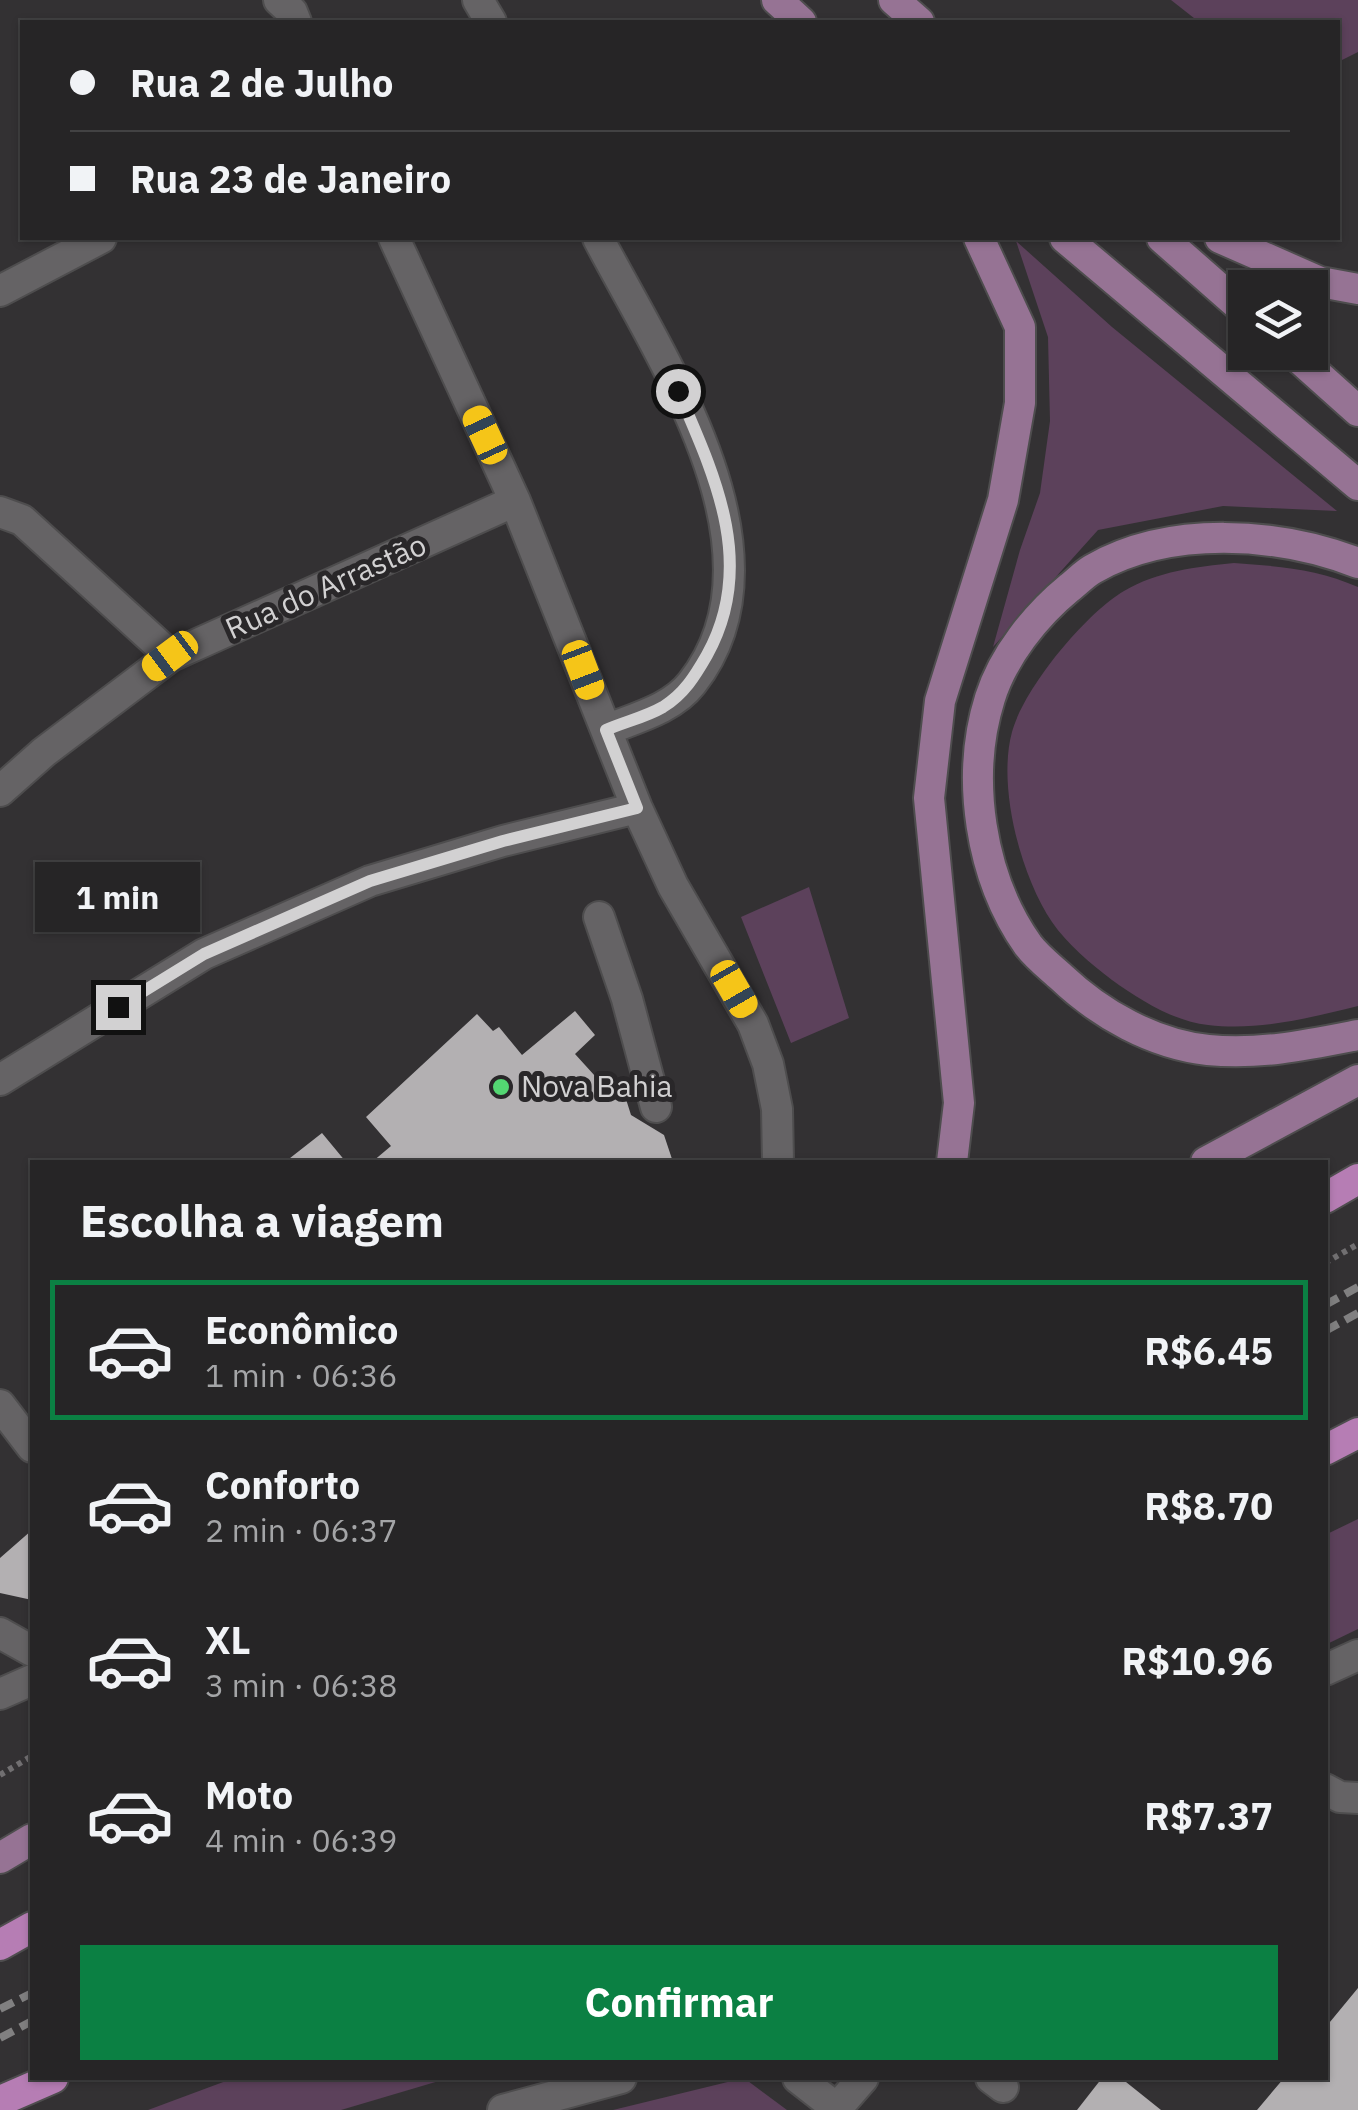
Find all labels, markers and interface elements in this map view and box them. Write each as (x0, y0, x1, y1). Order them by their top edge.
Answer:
text: Rua 2 de Julho (130, 58, 394, 107)
text: Rua 23 de Janeiro (130, 154, 451, 203)
map controls (1228, 270, 1328, 370)
button: layers (1228, 270, 1328, 370)
route start (656, 369, 701, 414)
car (459, 401, 511, 469)
street label: Rua do Arrastão (219, 524, 432, 647)
car (137, 626, 203, 686)
car (558, 637, 608, 703)
callout: 1 min (36, 862, 200, 932)
text: 1 min (76, 876, 159, 918)
car (706, 956, 762, 1022)
route end (96, 985, 141, 1030)
place label: Nova Bahia (521, 1066, 673, 1105)
marker: Nova Bahia (490, 1076, 512, 1098)
text: Escolha a viagem (80, 1191, 444, 1249)
icon: car (85, 1305, 175, 1395)
text: Econômico (205, 1305, 398, 1354)
text: R$6.45 (1144, 1326, 1273, 1375)
text: 1 min · 06:36 (205, 1354, 398, 1396)
icon: car (85, 1460, 175, 1550)
text: Conforto (205, 1460, 360, 1509)
text: R$8.70 (1144, 1481, 1273, 1530)
text: 2 min · 06:37 (205, 1509, 398, 1551)
icon: car (85, 1615, 175, 1705)
text: XL (205, 1615, 251, 1664)
text: R$10.96 (1122, 1636, 1273, 1685)
text: 3 min · 06:38 (205, 1664, 398, 1706)
icon: car (85, 1770, 175, 1860)
text: Moto (205, 1770, 293, 1819)
text: R$7.37 (1144, 1791, 1273, 1840)
text: 4 min · 06:39 (205, 1819, 398, 1861)
button: Confirmar (80, 1945, 1278, 2060)

